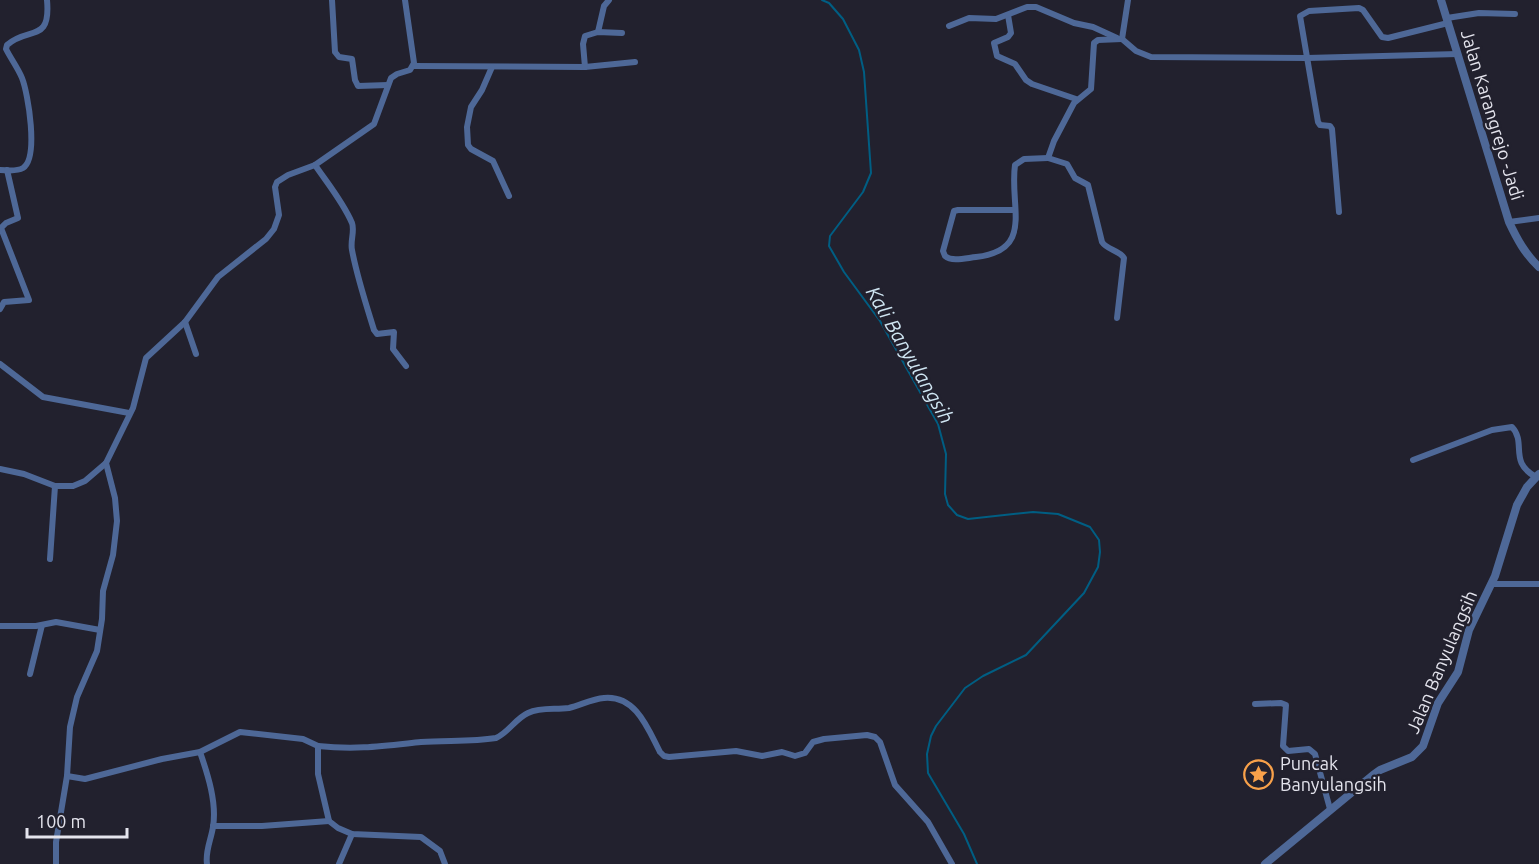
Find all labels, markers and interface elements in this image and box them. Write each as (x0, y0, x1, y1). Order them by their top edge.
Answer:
street label: Jalan Karangrejo -Jadi (1458, 27, 1528, 202)
water label: Kali Banyulangsih (862, 282, 959, 428)
street label: Jalan Banyulangsih (1402, 587, 1480, 736)
place label: Puncak Banyulangsih (1280, 753, 1387, 794)
place icon: Puncak Banyulangsih (1243, 758, 1275, 790)
scale bar (27, 801, 128, 839)
text: 100 m (36, 811, 86, 831)

